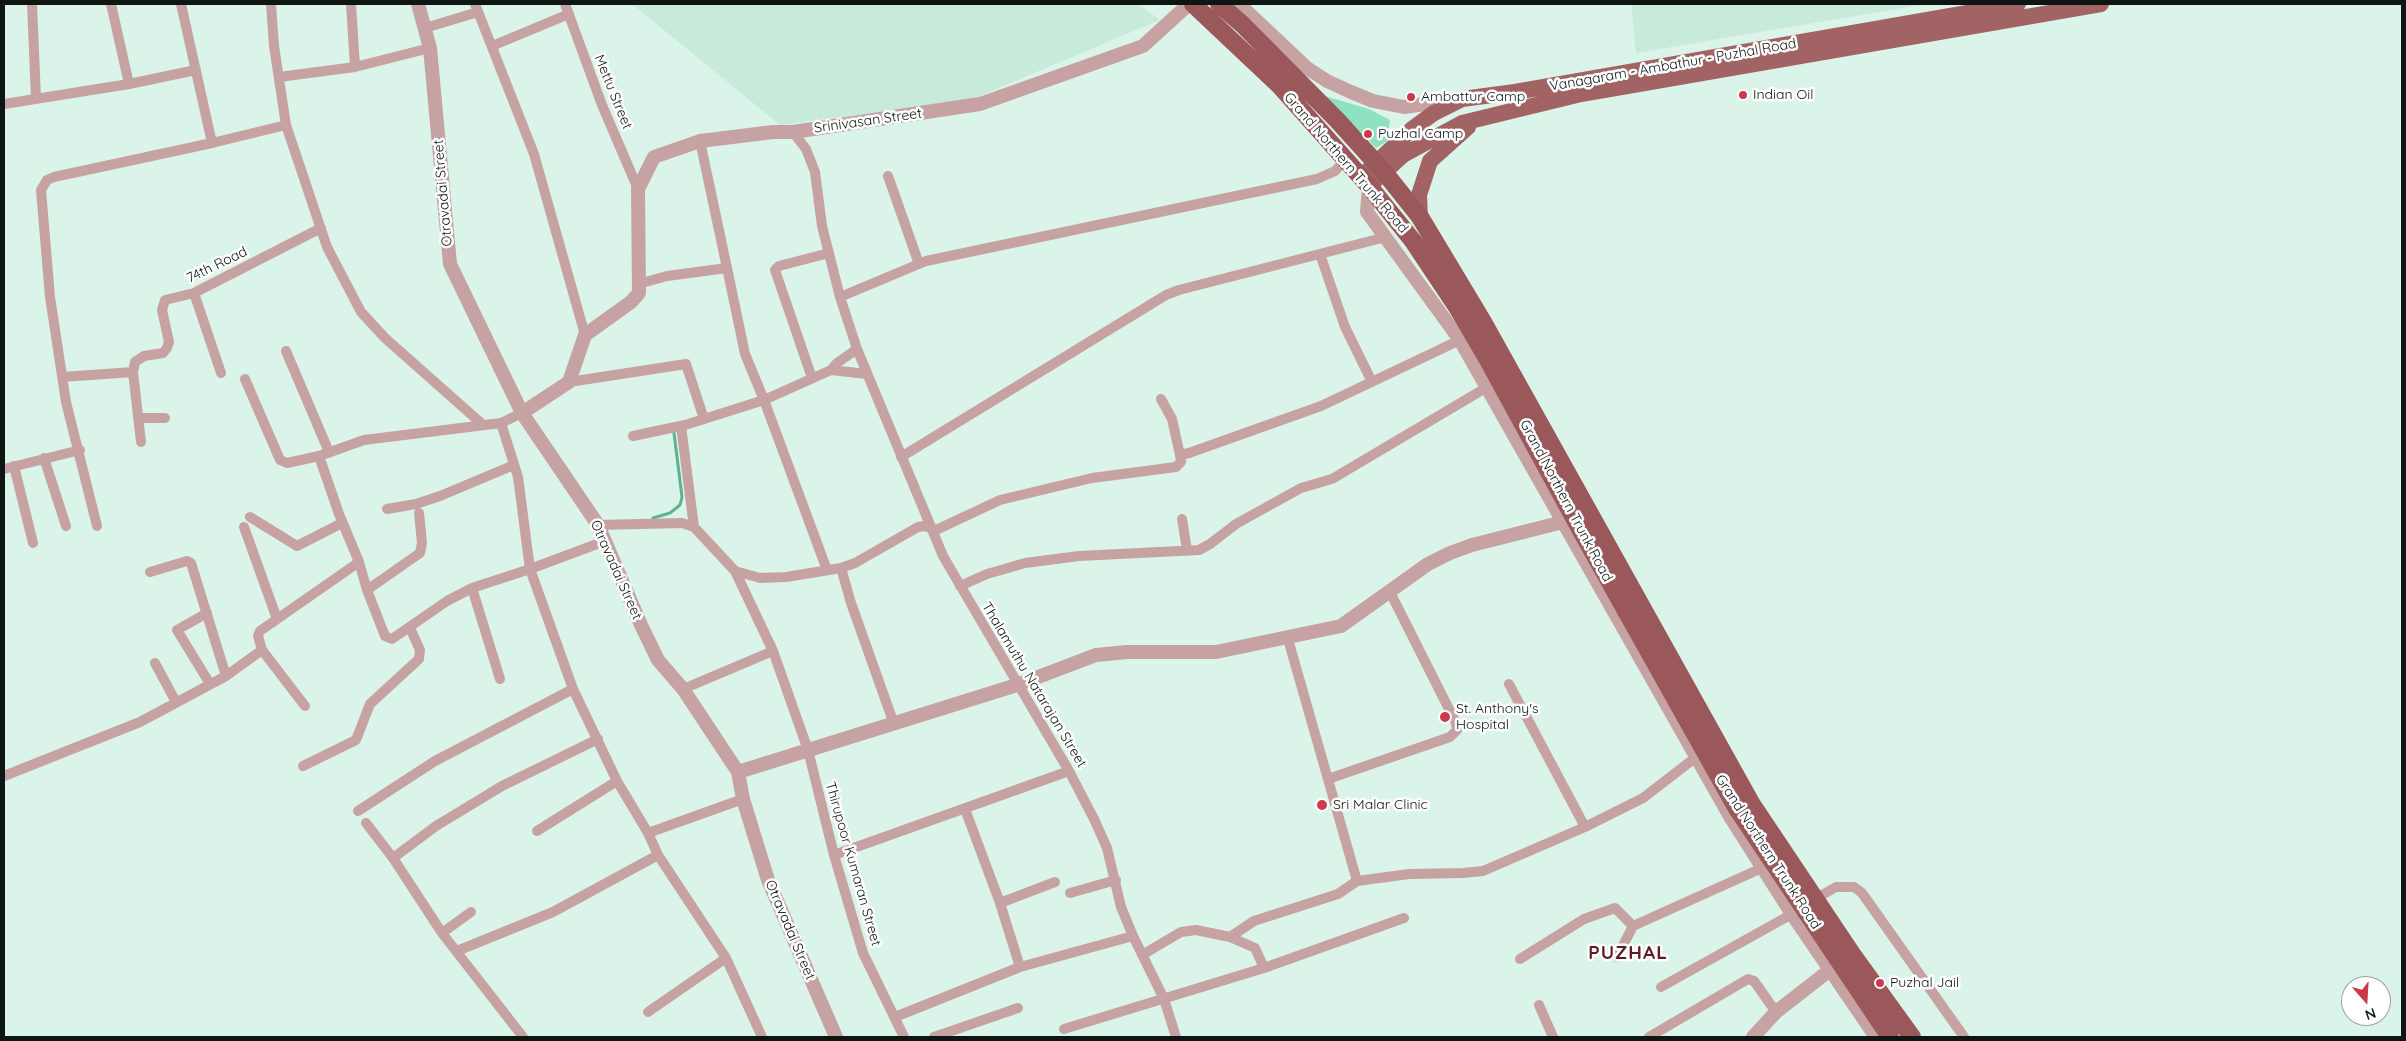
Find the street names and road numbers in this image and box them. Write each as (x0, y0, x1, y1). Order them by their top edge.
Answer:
street label: Vanagaram - Ambathur - Puzhal Road (1548, 35, 1798, 95)
street label: Mettu Street (590, 52, 636, 132)
street label: Grand Northern Trunk Road (1280, 89, 1412, 237)
street label: Srinivasan Street (813, 105, 923, 137)
street label: Otravadai Street (430, 139, 456, 247)
street label: 74th Road (184, 243, 250, 287)
street label: Grand Northern Trunk Road (1516, 417, 1616, 585)
street label: Otravadai Street (587, 518, 645, 622)
street label: Thalamuthu Natarajan Street (978, 599, 1090, 771)
street label: Grand Northern Trunk Road (1712, 772, 1824, 932)
street label: Thirupoor Kumaran Street (822, 780, 884, 948)
street label: Otravadai Street (761, 878, 819, 982)

